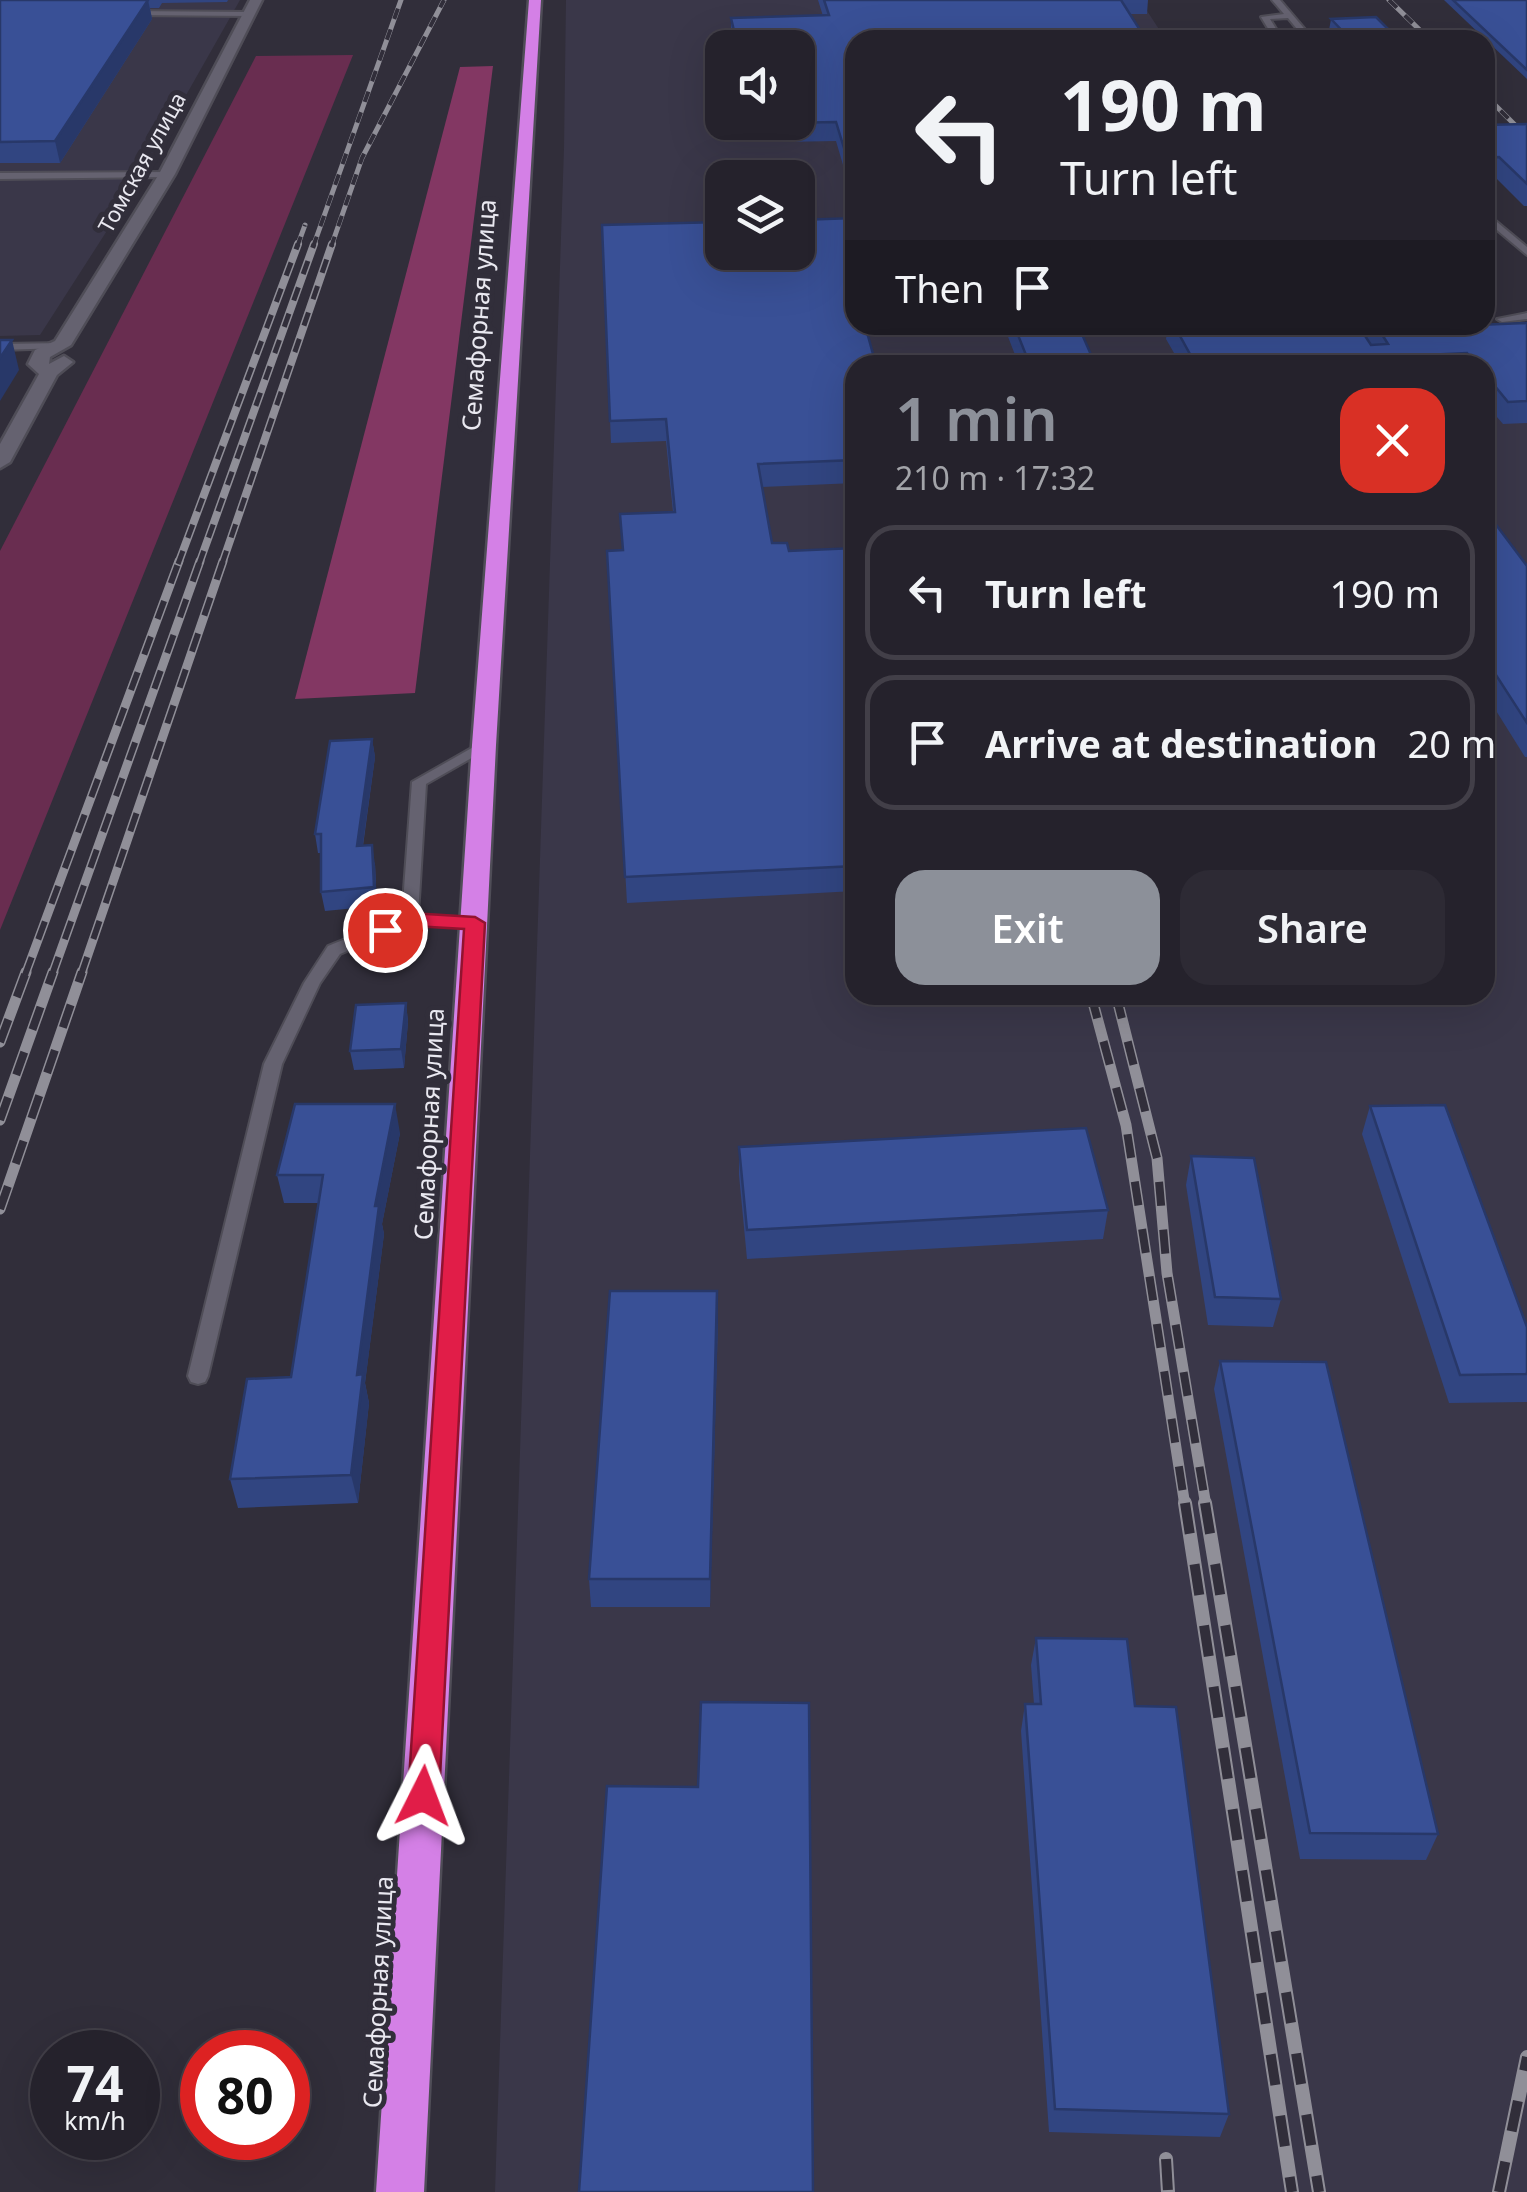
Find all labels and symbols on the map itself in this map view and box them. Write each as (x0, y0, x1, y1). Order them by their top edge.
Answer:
street label: Томская улица (90, 86, 192, 238)
street label: Семафорная улица (453, 198, 503, 432)
pin (343, 888, 428, 973)
street label: Семафорная улица (405, 1007, 451, 1241)
position arrow (371, 1744, 475, 1848)
street label: Семафорная улица (354, 1875, 400, 2109)
speed limit sign: 80 (180, 2030, 310, 2160)

